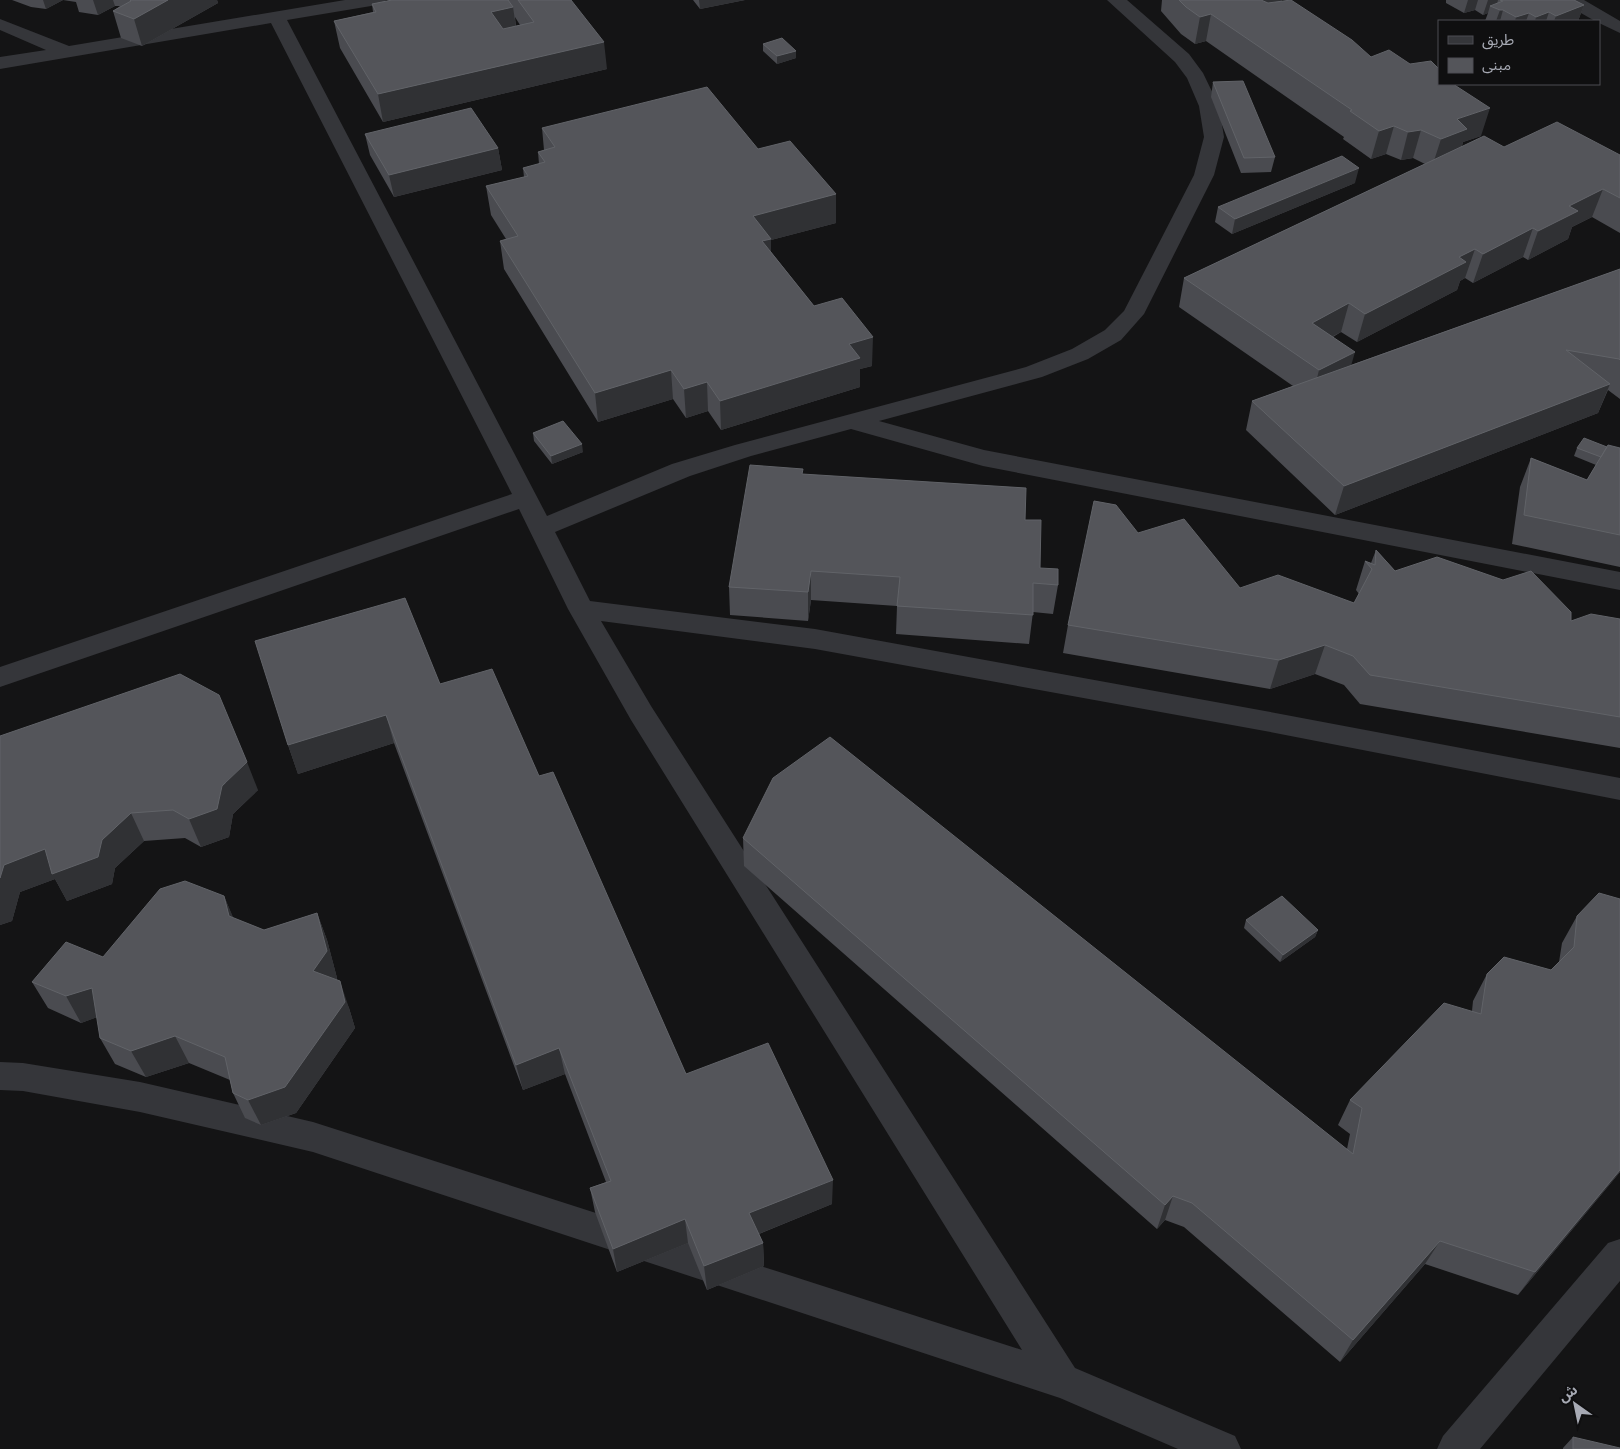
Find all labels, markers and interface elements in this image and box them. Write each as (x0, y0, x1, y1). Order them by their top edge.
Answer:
legend (1438, 20, 1600, 85)
text: طريق (1482, 30, 1514, 50)
text: مبنى (1482, 55, 1511, 75)
north arrow (1550, 1379, 1600, 1429)
text: ش (1555, 1380, 1581, 1406)

